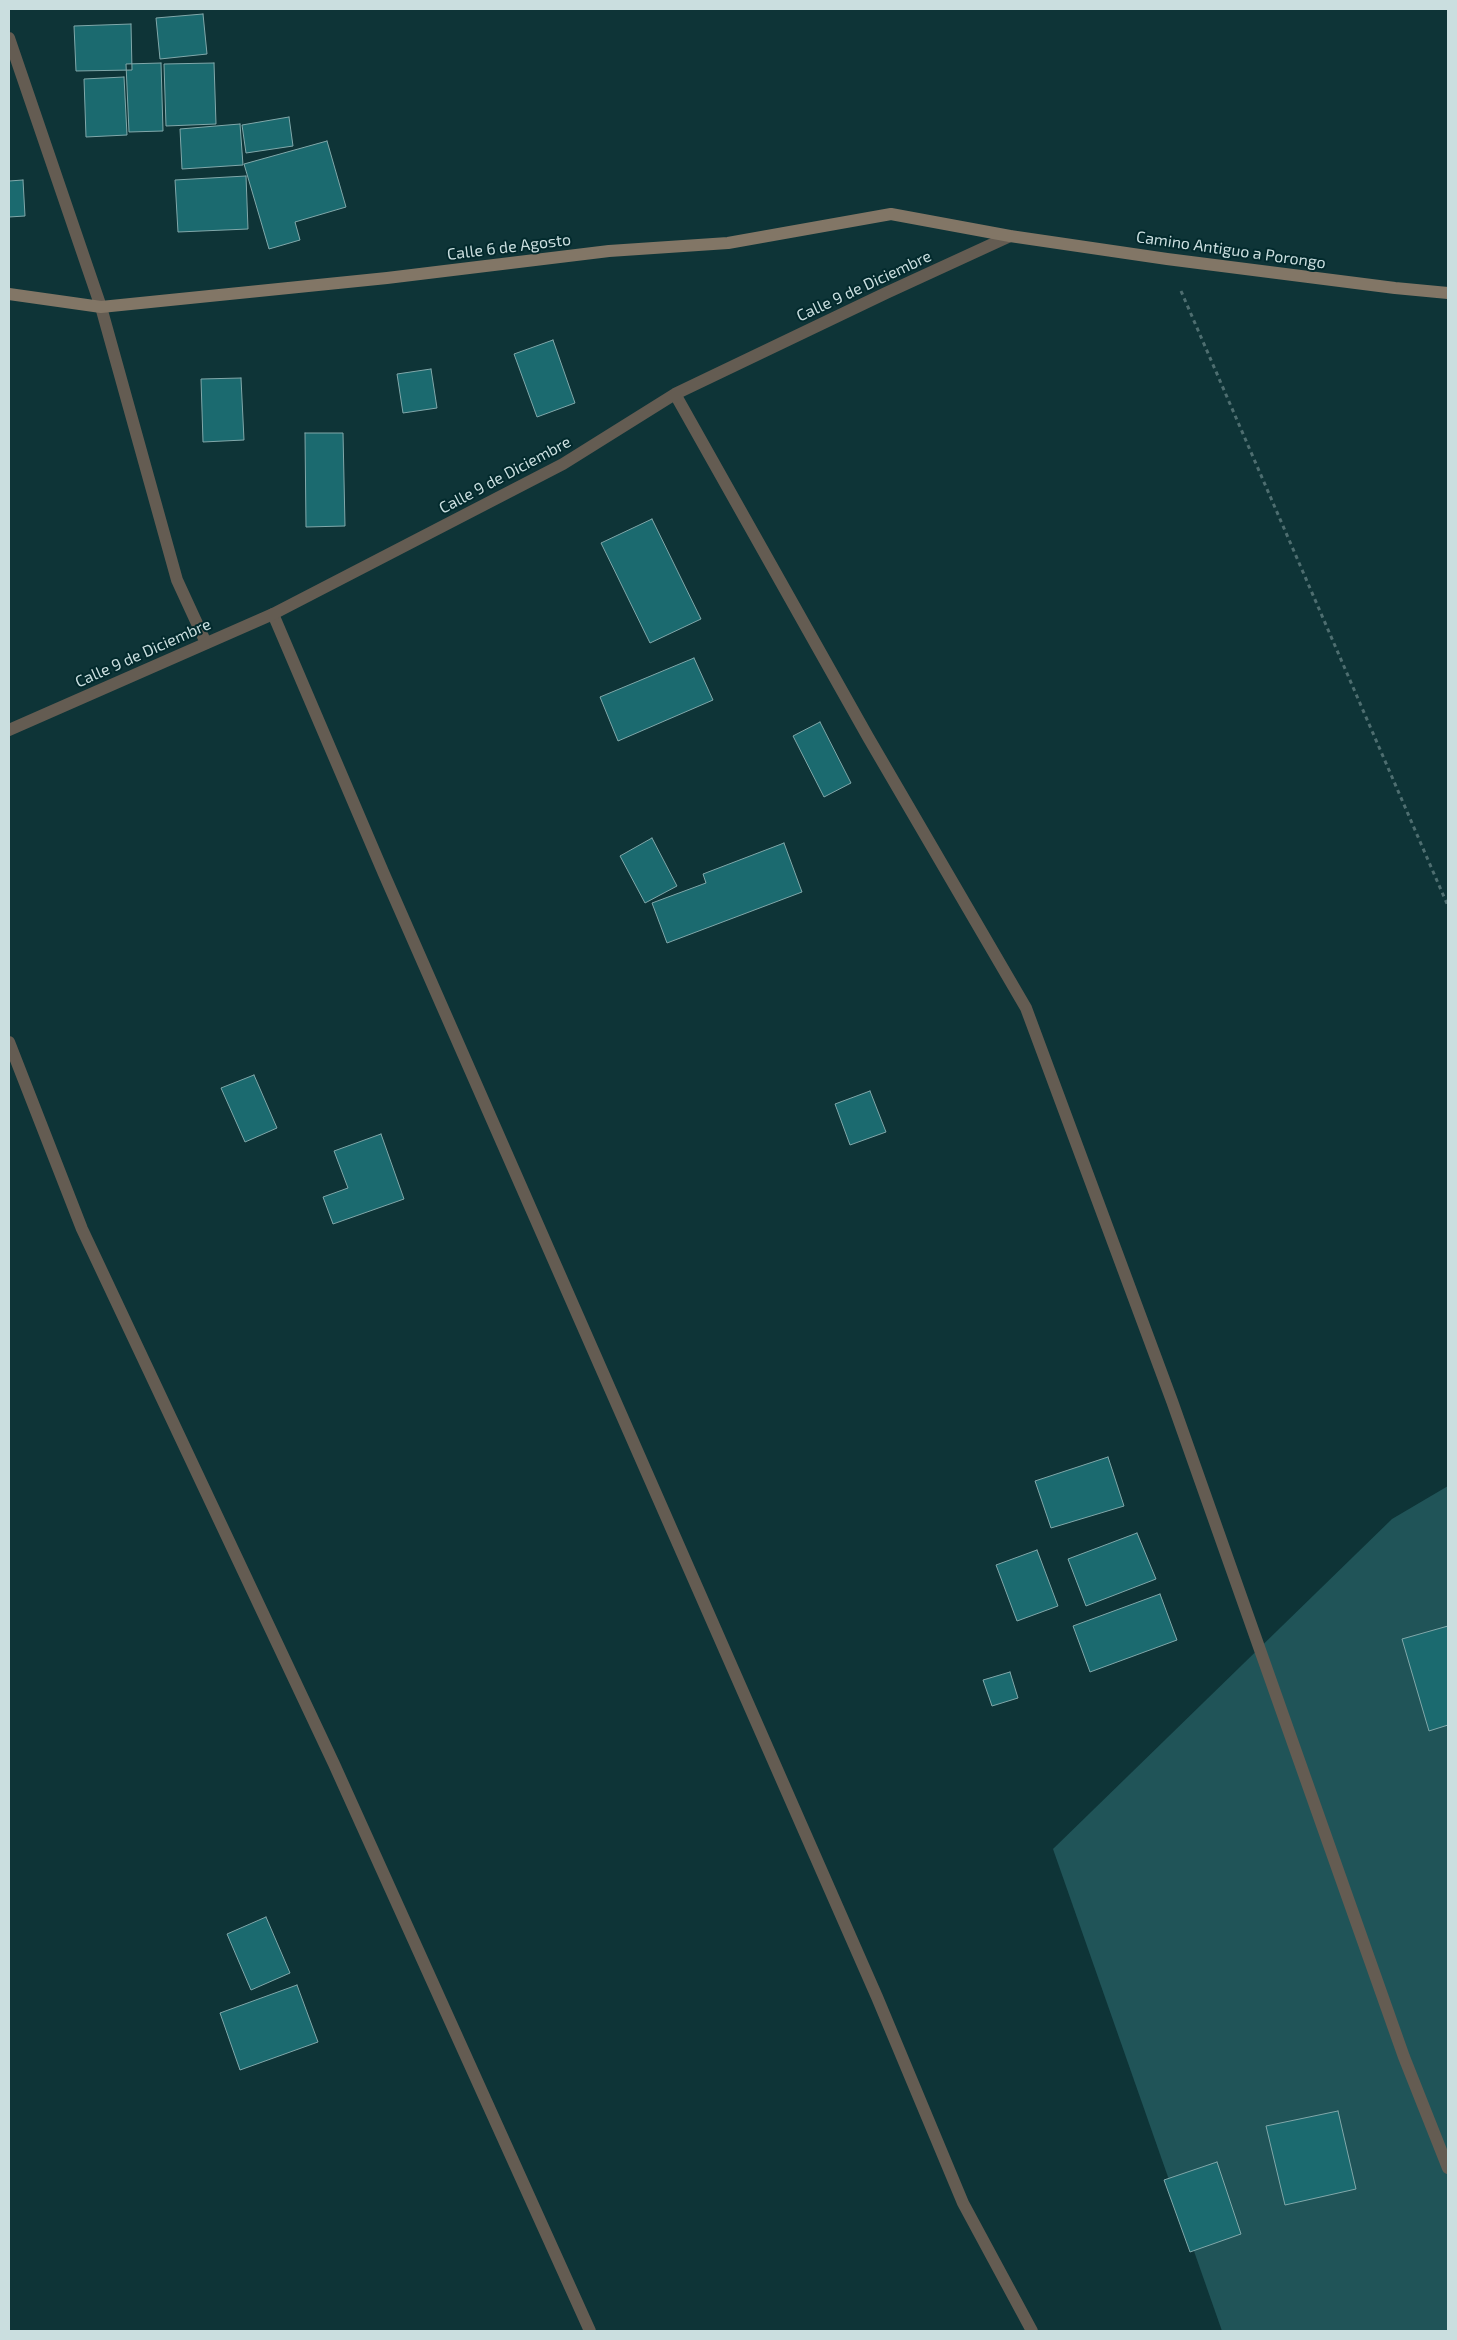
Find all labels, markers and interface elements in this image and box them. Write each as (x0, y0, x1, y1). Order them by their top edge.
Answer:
street label: Camino Antiguo a Porongo (1135, 227, 1327, 273)
street label: Calle 6 de Agosto (446, 230, 572, 264)
street label: Calle 9 de Diciembre (794, 246, 934, 326)
street label: Calle 9 de Diciembre (436, 432, 574, 518)
street label: Calle 9 de Diciembre (72, 614, 214, 692)

